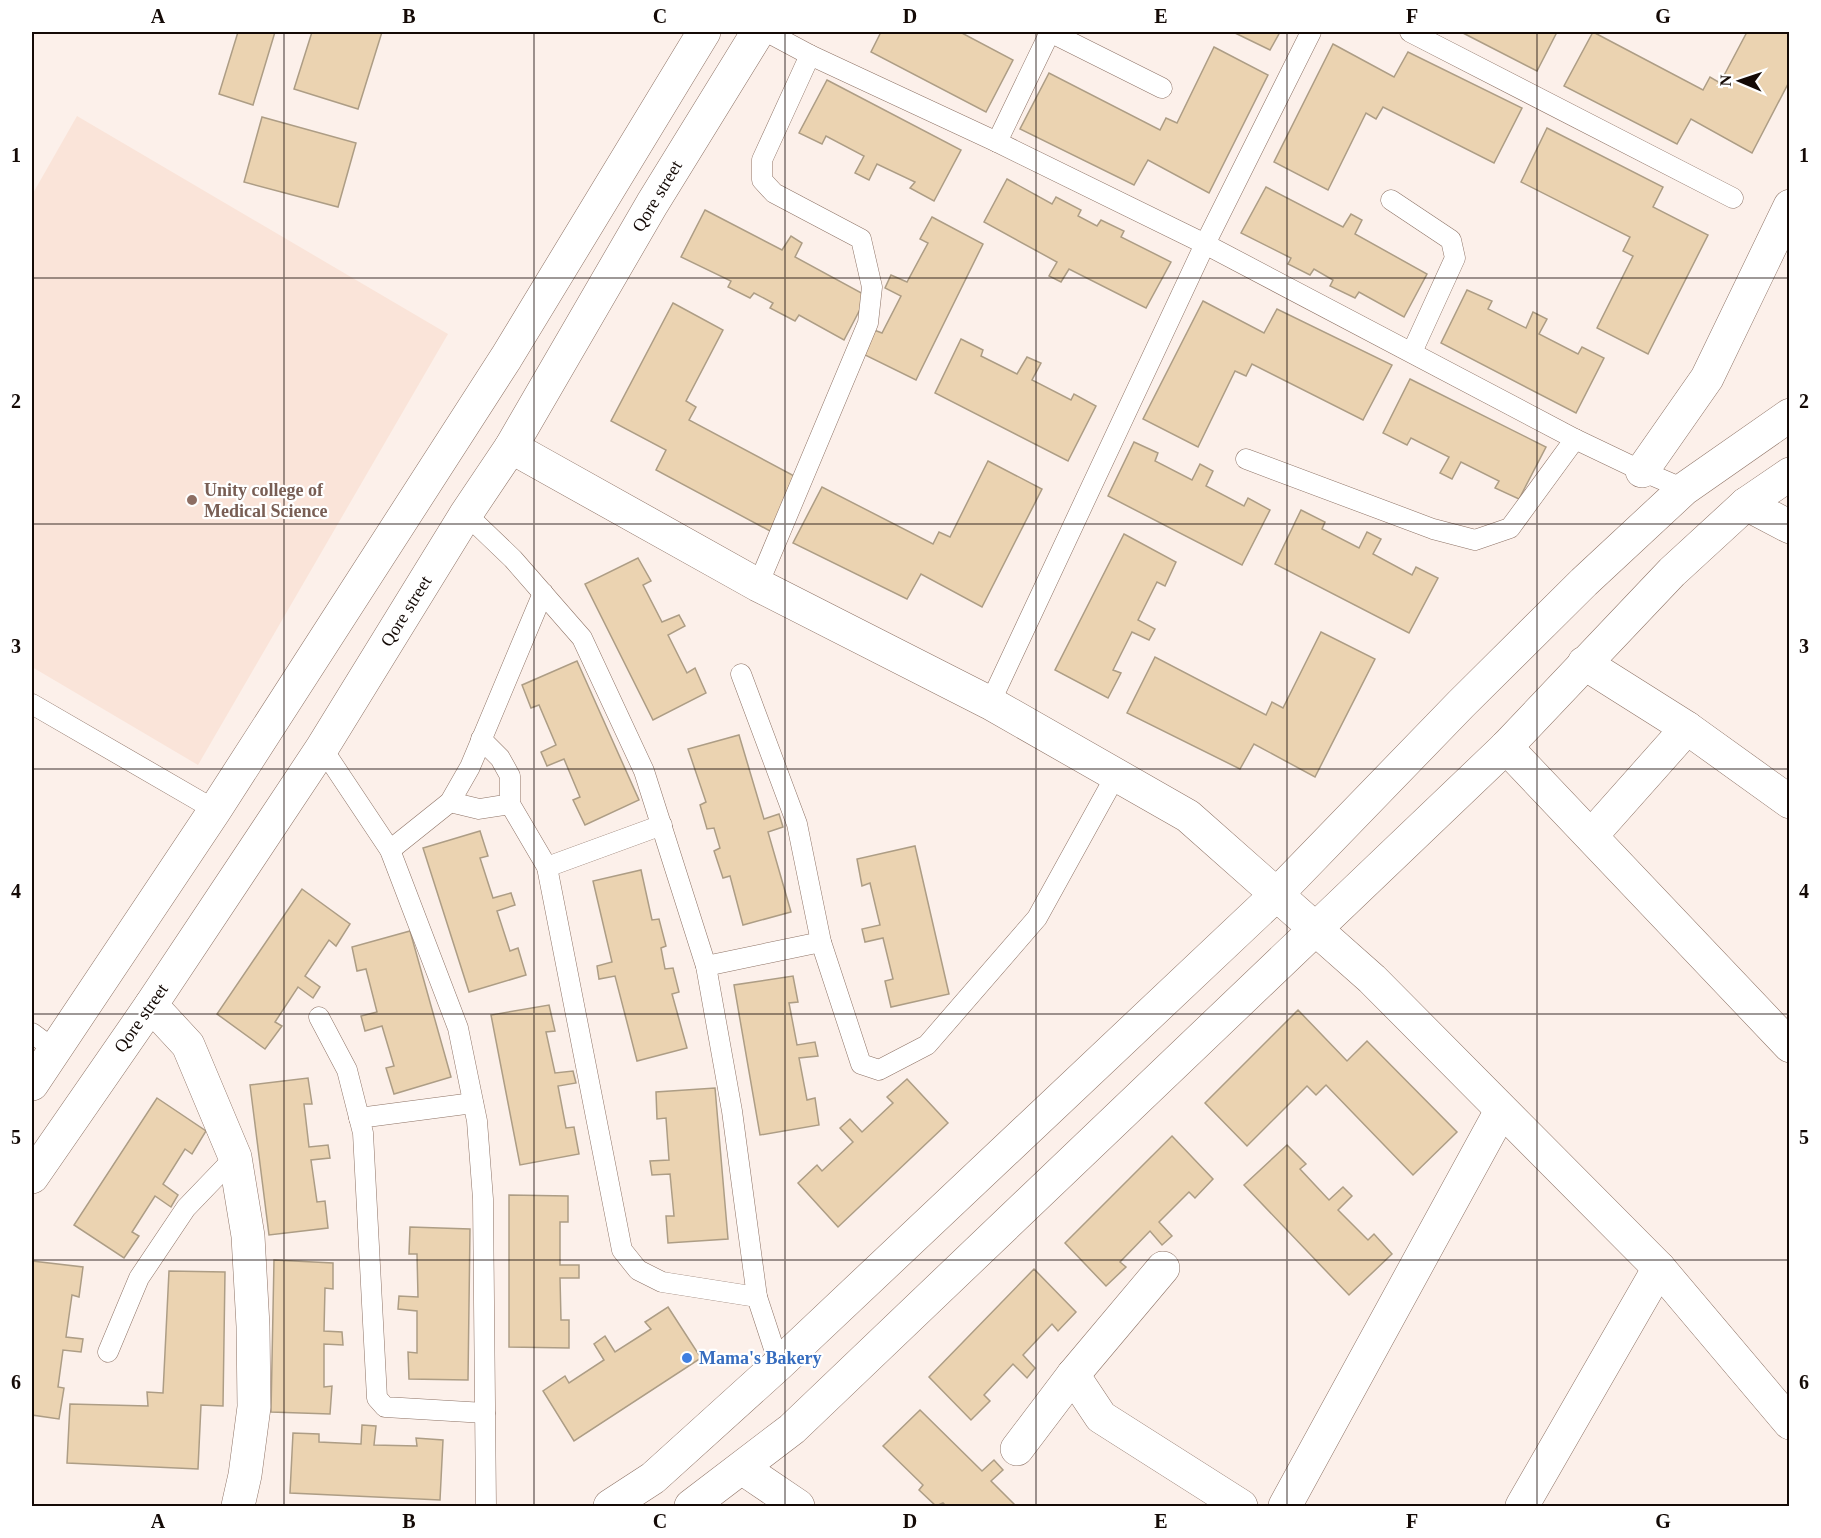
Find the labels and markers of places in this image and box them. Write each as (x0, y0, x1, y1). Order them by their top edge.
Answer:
place label: Unity college of Medical Science (204, 480, 327, 521)
marker: Unity college of Medical Science (185, 493, 199, 507)
place label: Mama's Bakery (699, 1348, 821, 1368)
marker: Mama's Bakery (680, 1351, 694, 1365)

